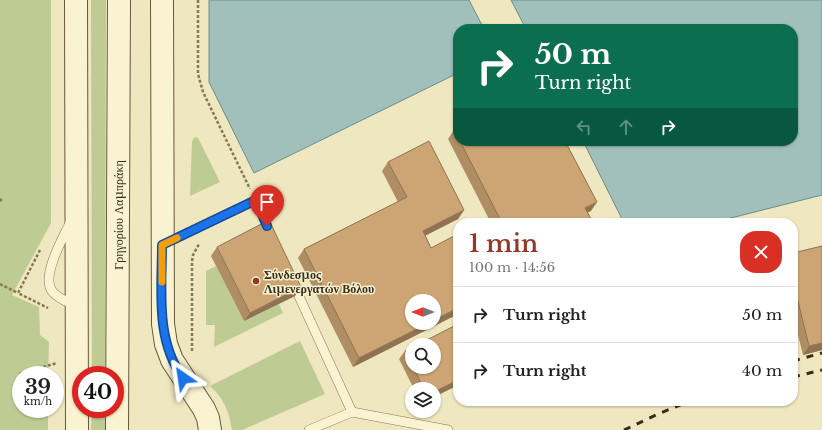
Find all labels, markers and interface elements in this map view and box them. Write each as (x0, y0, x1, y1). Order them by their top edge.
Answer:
text: 50 m (535, 37, 611, 72)
icon: right (469, 40, 521, 92)
text: Turn right (535, 72, 631, 94)
icon: left (573, 116, 595, 138)
icon: ahead (615, 116, 637, 138)
icon: right (657, 116, 679, 138)
street label: Γρηγορίου Λαμπράκη (111, 160, 126, 270)
pin (250, 185, 284, 226)
icon: arrive (256, 191, 278, 213)
text: 1 min (469, 229, 538, 258)
button: close (740, 231, 782, 273)
text: 100 m · 14:56 (469, 259, 555, 276)
place label: Σύνδεσμος Λιμενεργατών Βόλου (264, 267, 374, 296)
marker: Σύνδεσμος Λιμενεργατών Βόλου (251, 276, 261, 286)
north arrow (405, 294, 441, 330)
map controls (405, 294, 441, 418)
icon: right (469, 304, 491, 326)
text: Turn right (503, 305, 586, 324)
text: 50 m (742, 305, 782, 324)
button: search (405, 338, 441, 374)
position arrow (162, 357, 204, 399)
icon: right (469, 360, 491, 382)
text: Turn right (503, 361, 586, 380)
text: 40 m (742, 361, 782, 380)
speed limit sign: 40 (72, 366, 124, 418)
text: 39 (25, 375, 51, 399)
button: layers (405, 382, 441, 418)
text: km/h (24, 395, 52, 408)

